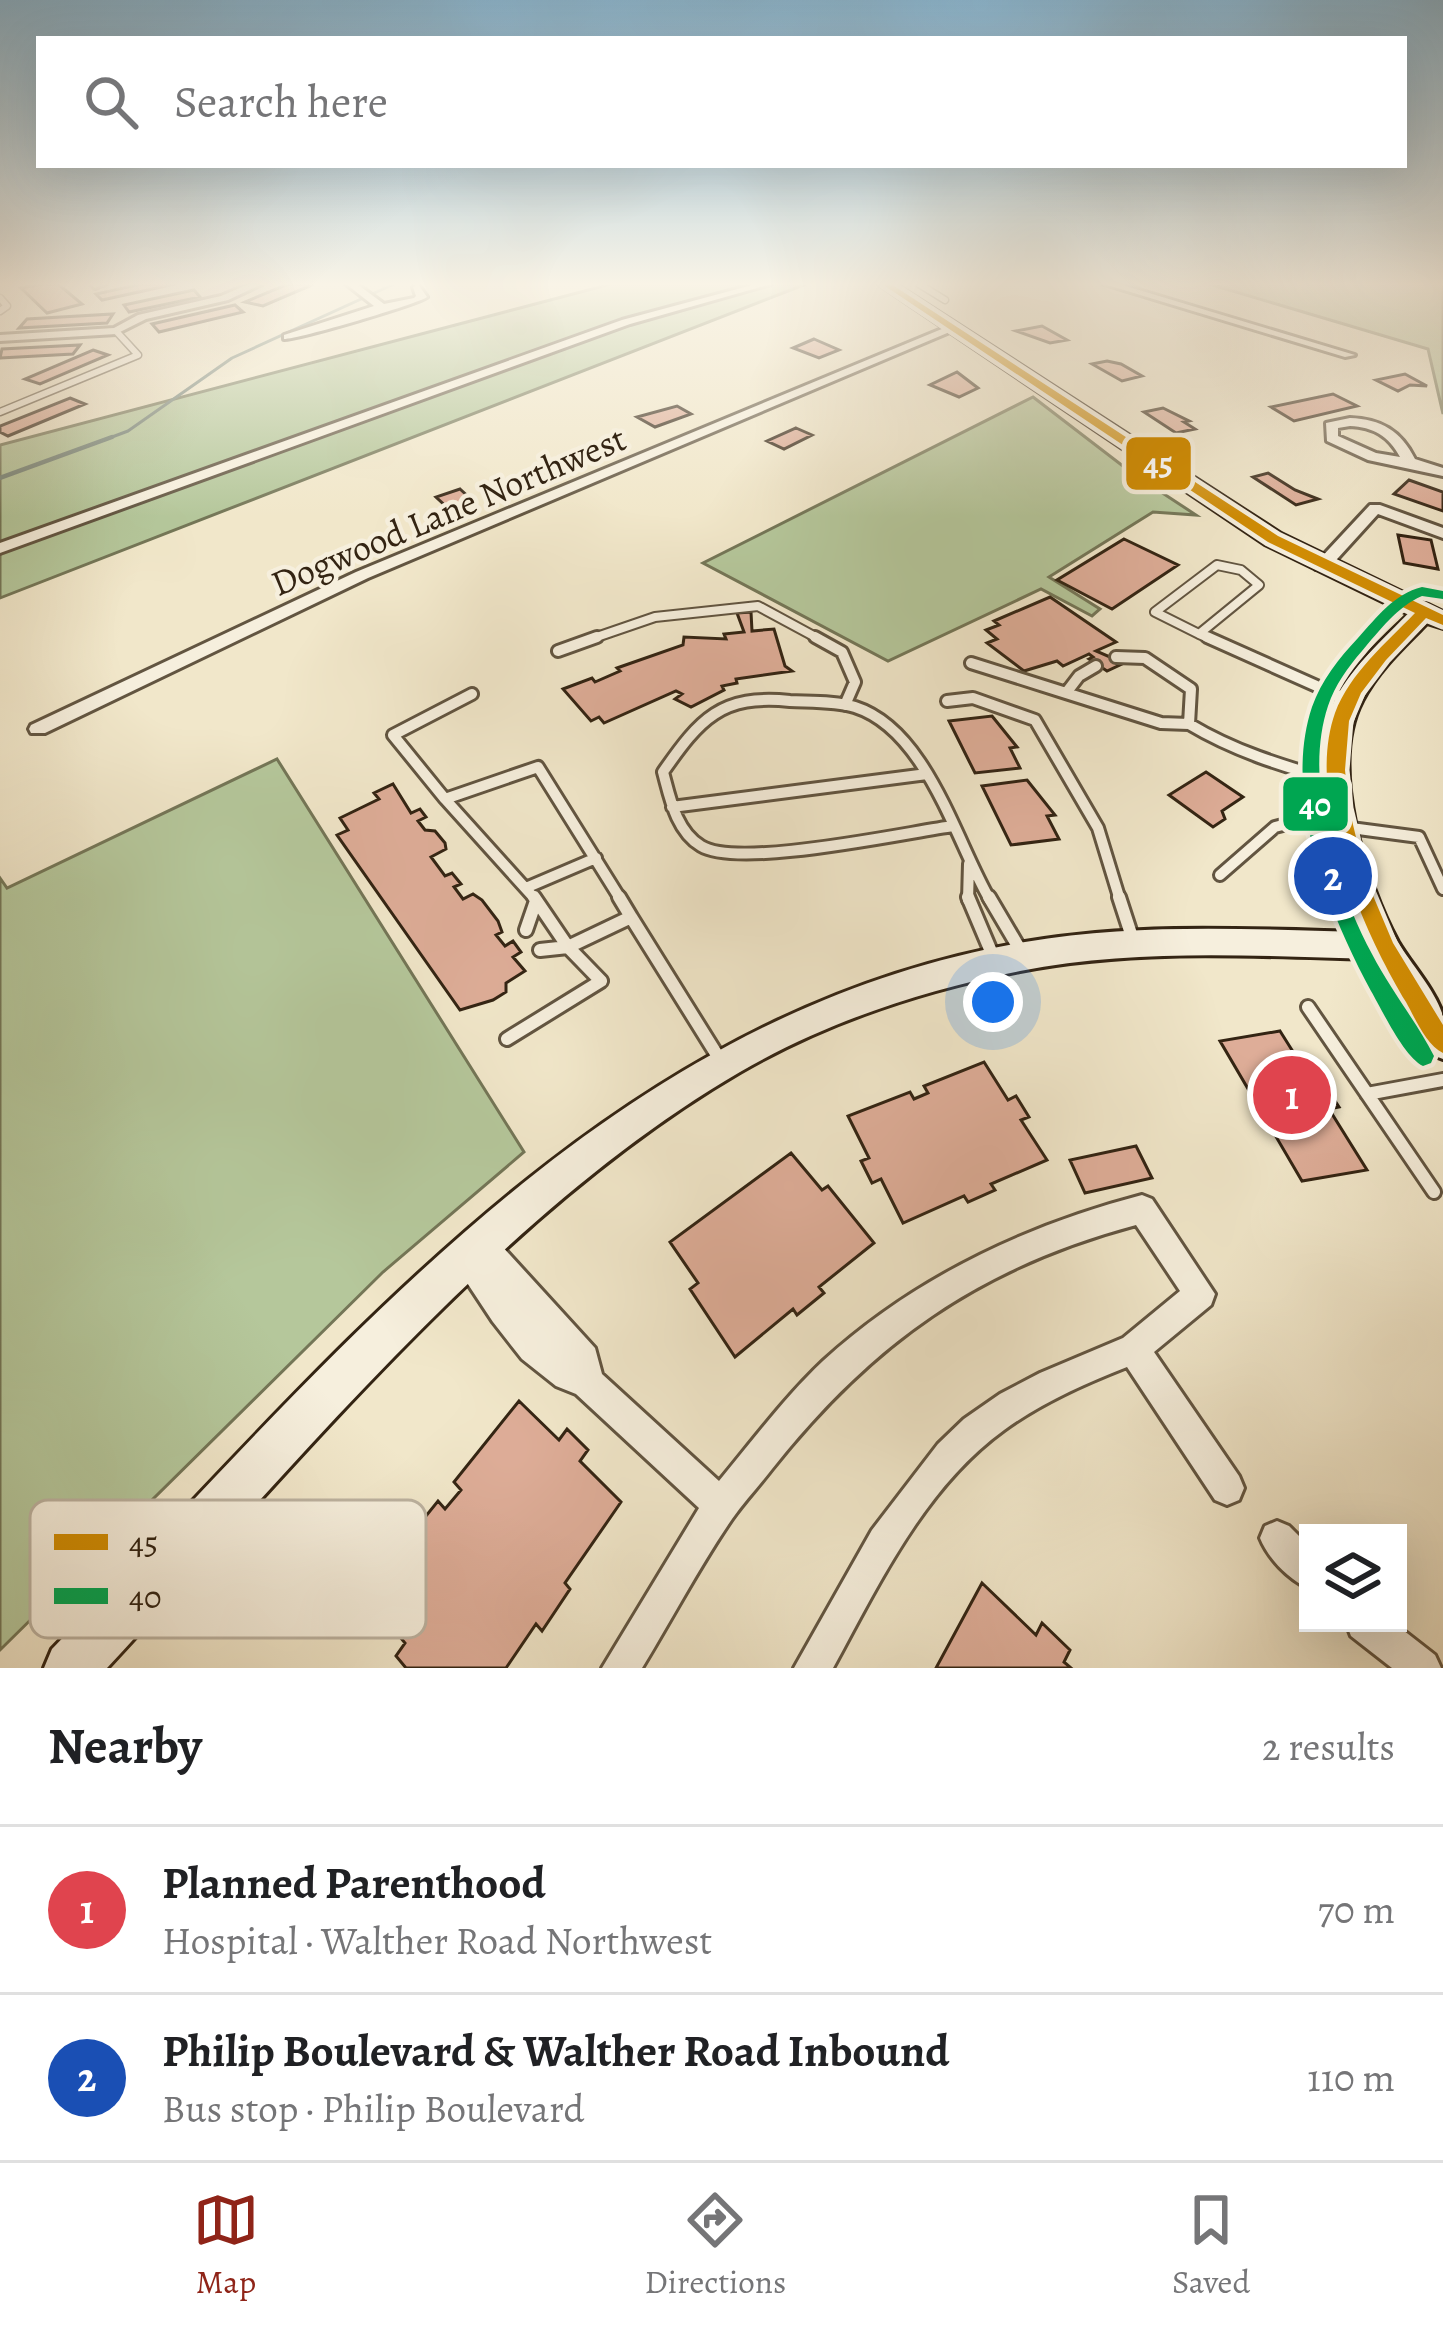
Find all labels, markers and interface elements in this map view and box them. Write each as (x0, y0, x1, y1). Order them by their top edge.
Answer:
search box (36, 36, 1407, 168)
icon: search (78, 69, 144, 135)
text: Search here (174, 71, 388, 133)
street label: Dogwood Lane Northwest (263, 413, 633, 607)
line badge: 45 (1124, 435, 1193, 492)
text: 45 (1143, 441, 1173, 486)
line badge: 40 (1281, 775, 1350, 833)
text: 40 (1299, 782, 1331, 827)
pin: 2 (1294, 831, 1372, 921)
your location (963, 972, 1023, 1032)
pin: 1 (1253, 1050, 1331, 1140)
legend (30, 1500, 426, 1638)
text: 45 (129, 1520, 158, 1565)
map controls (1299, 1524, 1407, 1632)
button: layers (1299, 1524, 1407, 1632)
text: 40 (129, 1574, 162, 1619)
text: Nearby (48, 1711, 202, 1781)
text: 2 results (1262, 1720, 1395, 1773)
text: Planned Parenthood (162, 1852, 546, 1914)
text: 1 (80, 1883, 94, 1936)
text: 70 m (1318, 1883, 1395, 1936)
text: Hospital · Walther Road Northwest (162, 1914, 712, 1967)
text: Philip Boulevard & Walther Road Inbound (162, 2020, 950, 2082)
text: 2 (78, 2051, 96, 2104)
text: 110 m (1307, 2051, 1395, 2104)
text: Bus stop · Philip Boulevard (162, 2082, 584, 2135)
tab: Map (193, 2187, 259, 2304)
tab: Directions (645, 2187, 786, 2304)
tab: Saved (1172, 2187, 1250, 2304)

